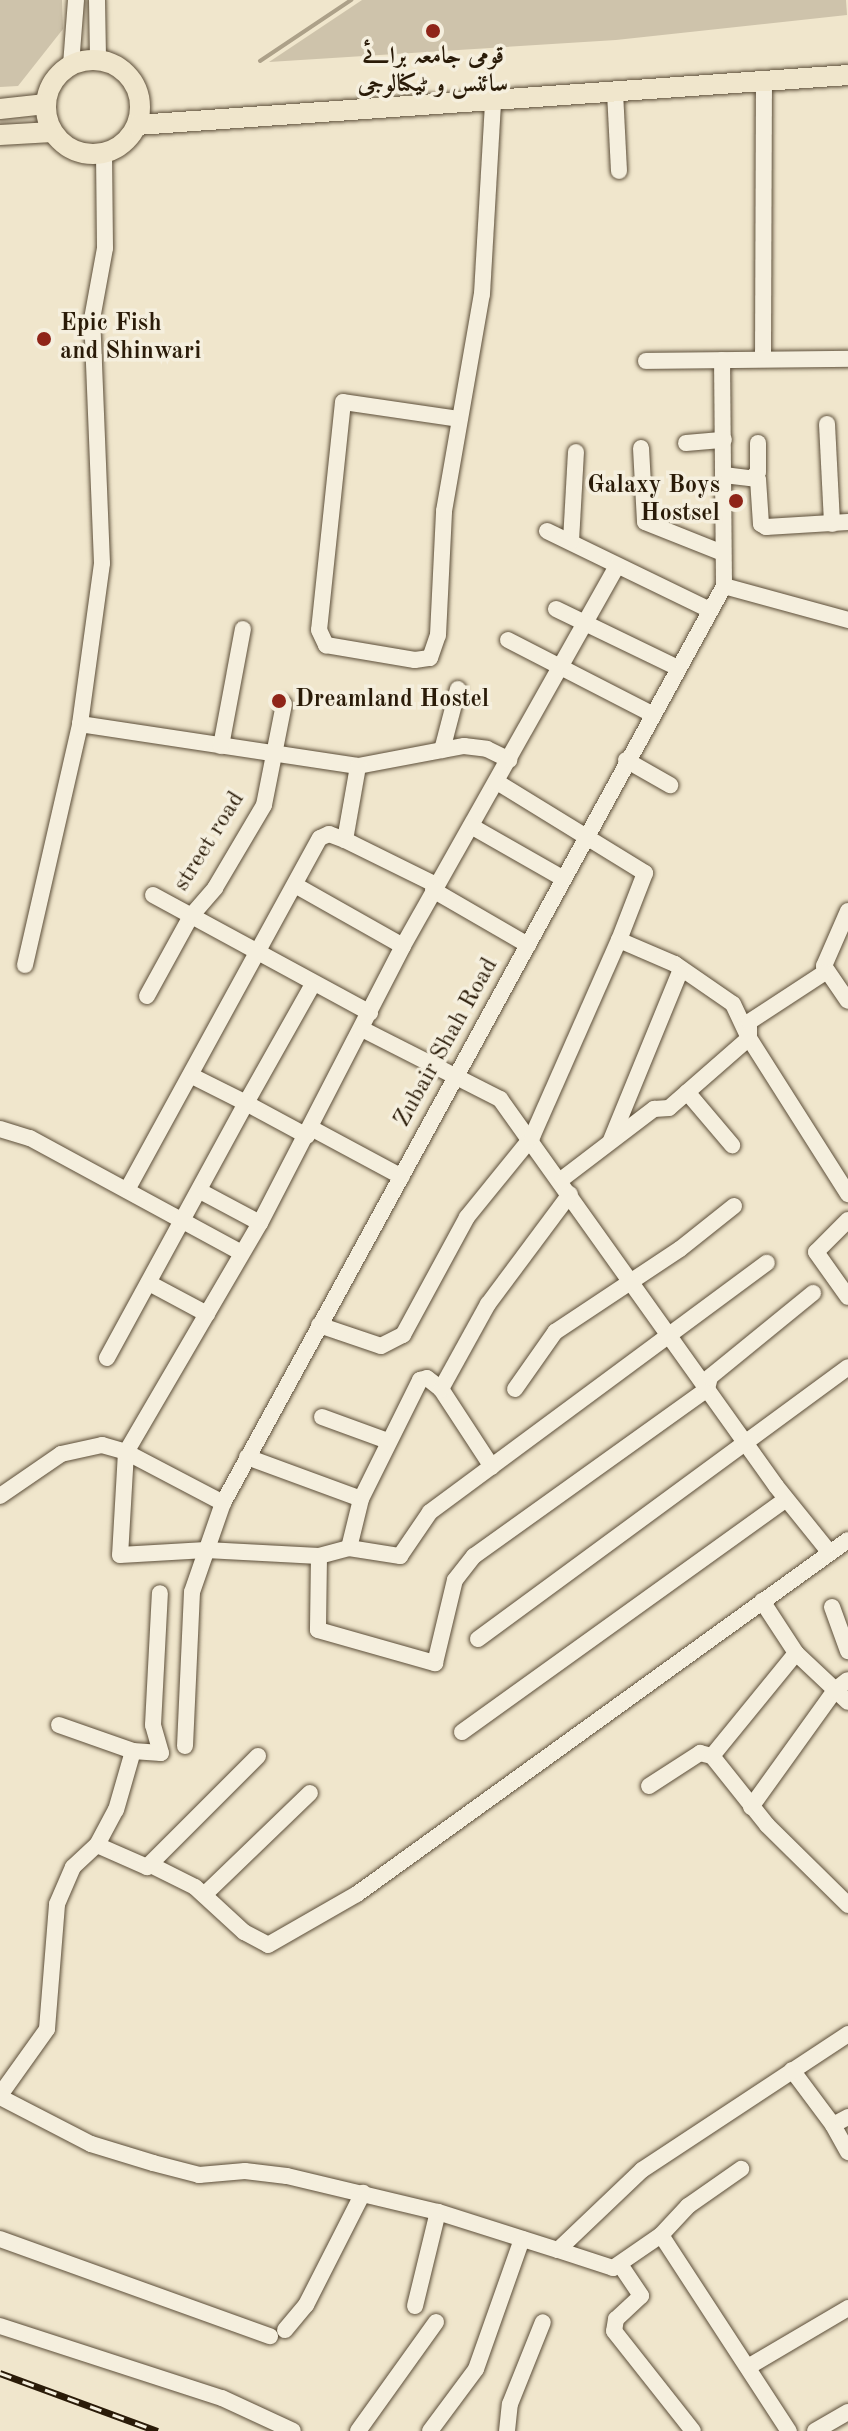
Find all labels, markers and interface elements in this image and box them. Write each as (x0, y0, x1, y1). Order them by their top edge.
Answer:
marker: قومی جامعہ برائے سائنس و ٹیکنالوجی (424, 22, 442, 40)
place label: قومی جامعہ برائے سائنس و ٹیکنالوجی (358, 44, 508, 100)
place label: Epic Fish and Shinwari (60, 311, 201, 367)
marker: Epic Fish and Shinwari (35, 330, 53, 348)
place label: Galaxy Boys Hostsel (587, 473, 720, 529)
marker: Galaxy Boys Hostsel (727, 492, 745, 510)
place label: Dreamland Hostel (295, 687, 489, 715)
marker: Dreamland Hostel (270, 692, 288, 710)
street label: street road (168, 787, 252, 897)
street label: Zubair Shah Road (389, 954, 505, 1132)

